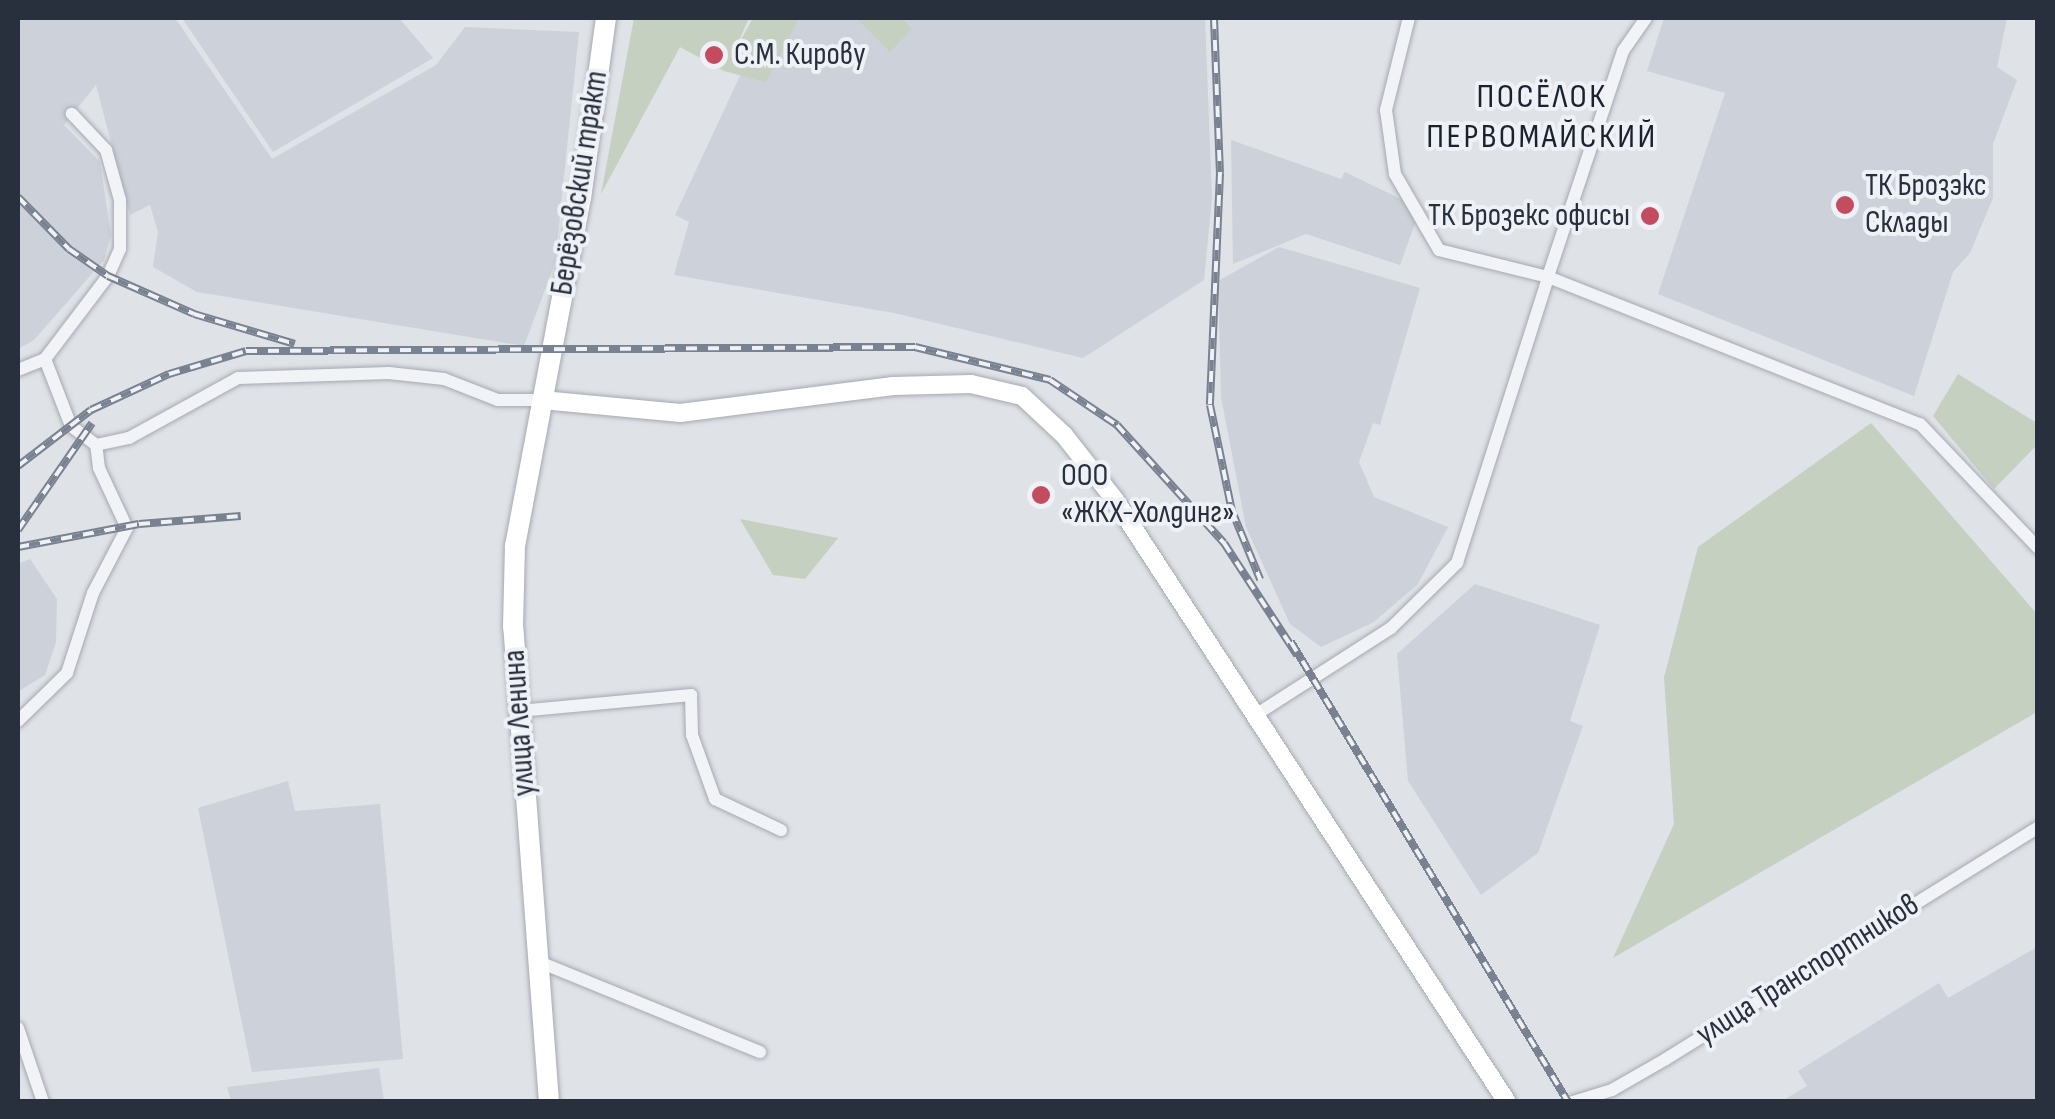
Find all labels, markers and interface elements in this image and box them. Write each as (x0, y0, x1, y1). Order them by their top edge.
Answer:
place label: С.М. Кирову (734, 36, 865, 74)
marker: С.М. Кирову (703, 44, 725, 66)
street label: Берёзовский тракт (543, 68, 617, 298)
district label: ПОСЁЛОК ПЕРВОМАЙСКИЙ (1426, 76, 1658, 158)
place label: ТК Брозэкс Склады (1865, 168, 1987, 243)
marker: ТК Брозэкс Склады (1834, 194, 1856, 216)
place label: ТК Брозекс офисы (1428, 197, 1630, 235)
marker: ТК Брозекс офисы (1639, 205, 1661, 227)
place label: ООО «ЖКХ-Холдинг» (1061, 458, 1235, 533)
marker: ООО «ЖКХ-Холдинг» (1030, 484, 1052, 506)
street label: улица Ленина (496, 648, 544, 798)
street label: улица Транспортников (1689, 886, 1927, 1054)

